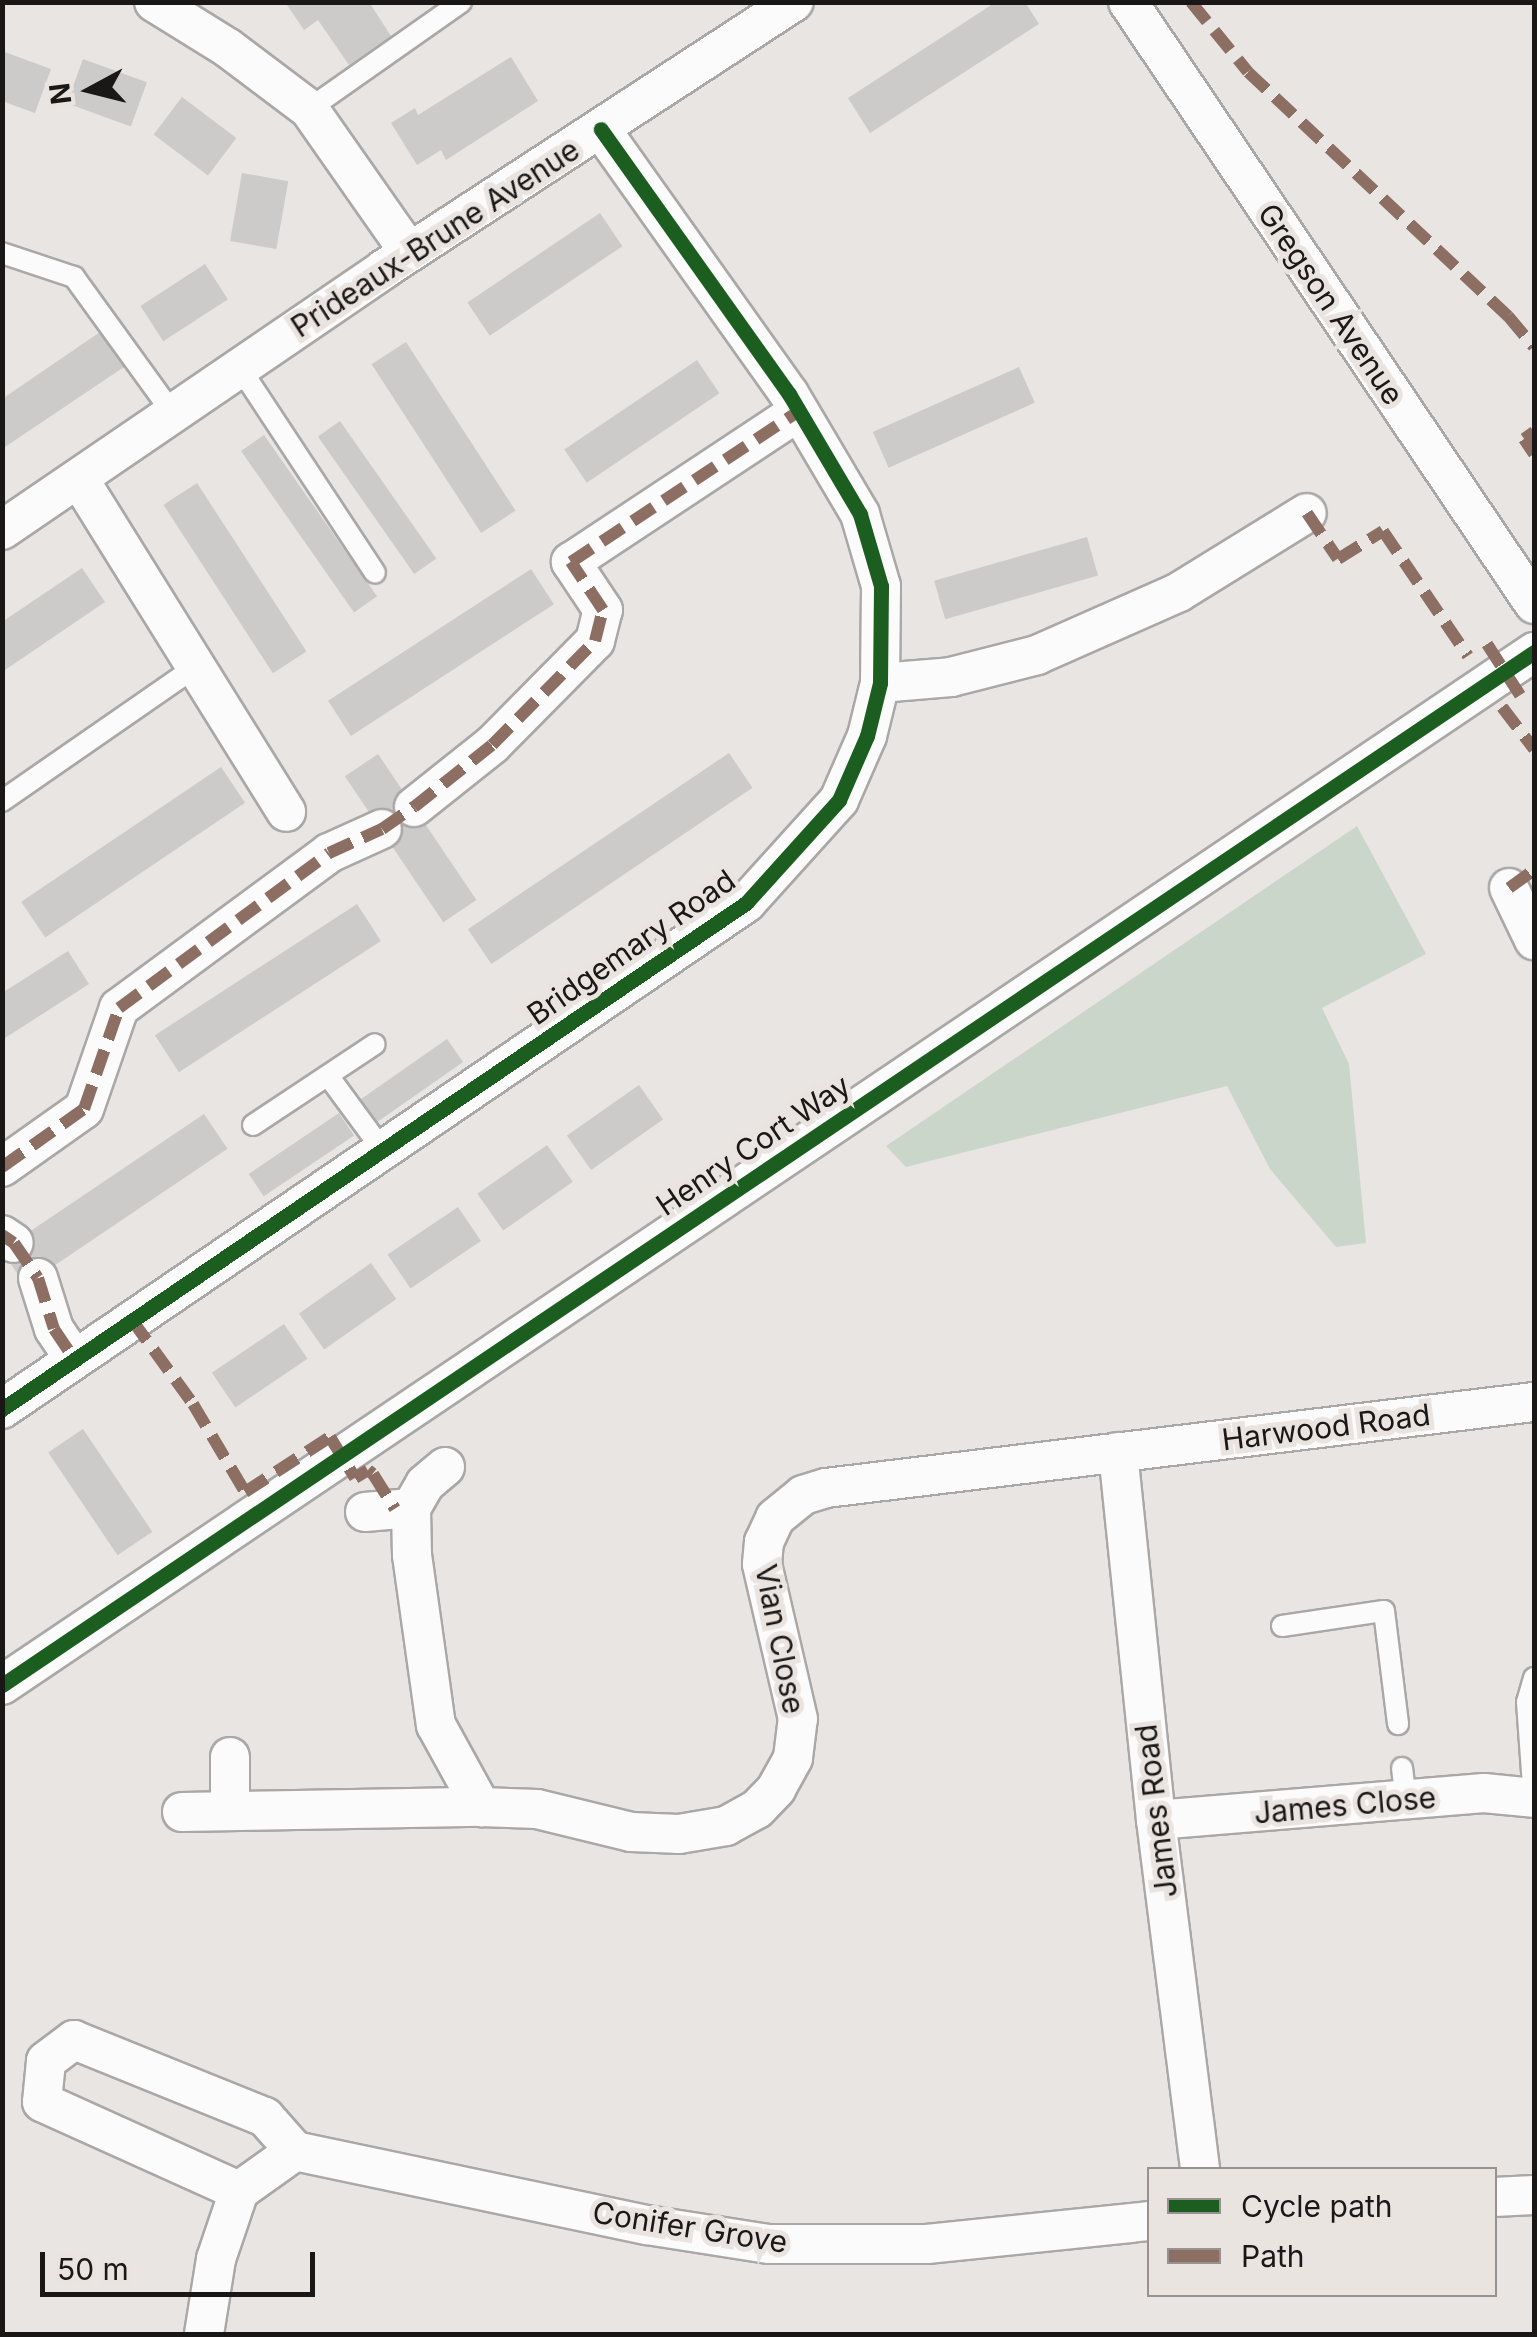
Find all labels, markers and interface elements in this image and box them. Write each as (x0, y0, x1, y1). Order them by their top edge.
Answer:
north arrow (40, 40, 140, 140)
text: N (42, 81, 78, 106)
street label: Prideaux-Brune Avenue (284, 131, 586, 345)
street label: Gregson Avenue (1251, 197, 1411, 411)
street label: Bridgemary Road (520, 862, 742, 1032)
street label: Henry Cort Way (649, 1067, 857, 1223)
street label: Harwood Road (1220, 1396, 1432, 1458)
street label: Vian Close (748, 1561, 812, 1717)
street label: James Road (1128, 1722, 1184, 1900)
street label: James Close (1253, 1779, 1437, 1831)
legend (1147, 2167, 1497, 2297)
text: Cycle path (1241, 2188, 1393, 2224)
street label: Conifer Grove (590, 2194, 790, 2260)
scale bar (45, 2232, 320, 2294)
text: Path (1241, 2238, 1305, 2274)
text: 50 m (57, 2251, 129, 2287)

